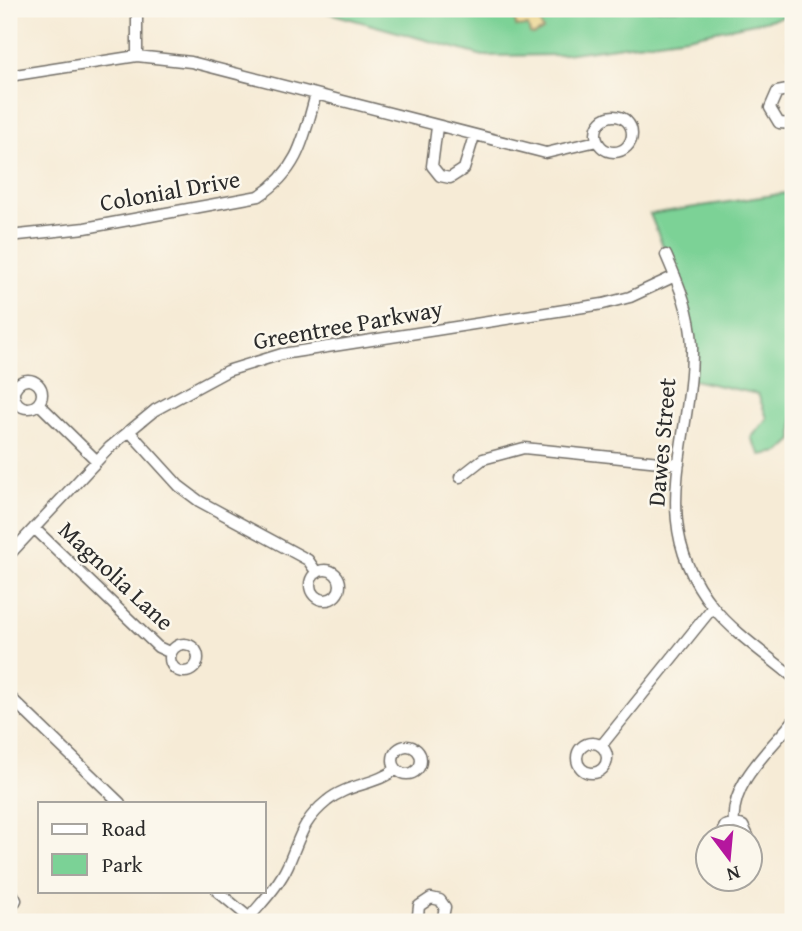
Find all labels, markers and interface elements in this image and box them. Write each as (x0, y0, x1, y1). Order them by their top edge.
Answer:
street label: Colonial Drive (97, 161, 243, 220)
street label: Greentree Parkway (250, 291, 445, 358)
street label: Dawes Street (638, 376, 685, 508)
street label: Magnolia Lane (51, 513, 182, 638)
legend (38, 802, 266, 892)
text: Road (102, 813, 147, 844)
north arrow (694, 822, 764, 892)
text: Park (102, 849, 143, 880)
text: N (723, 859, 744, 890)

